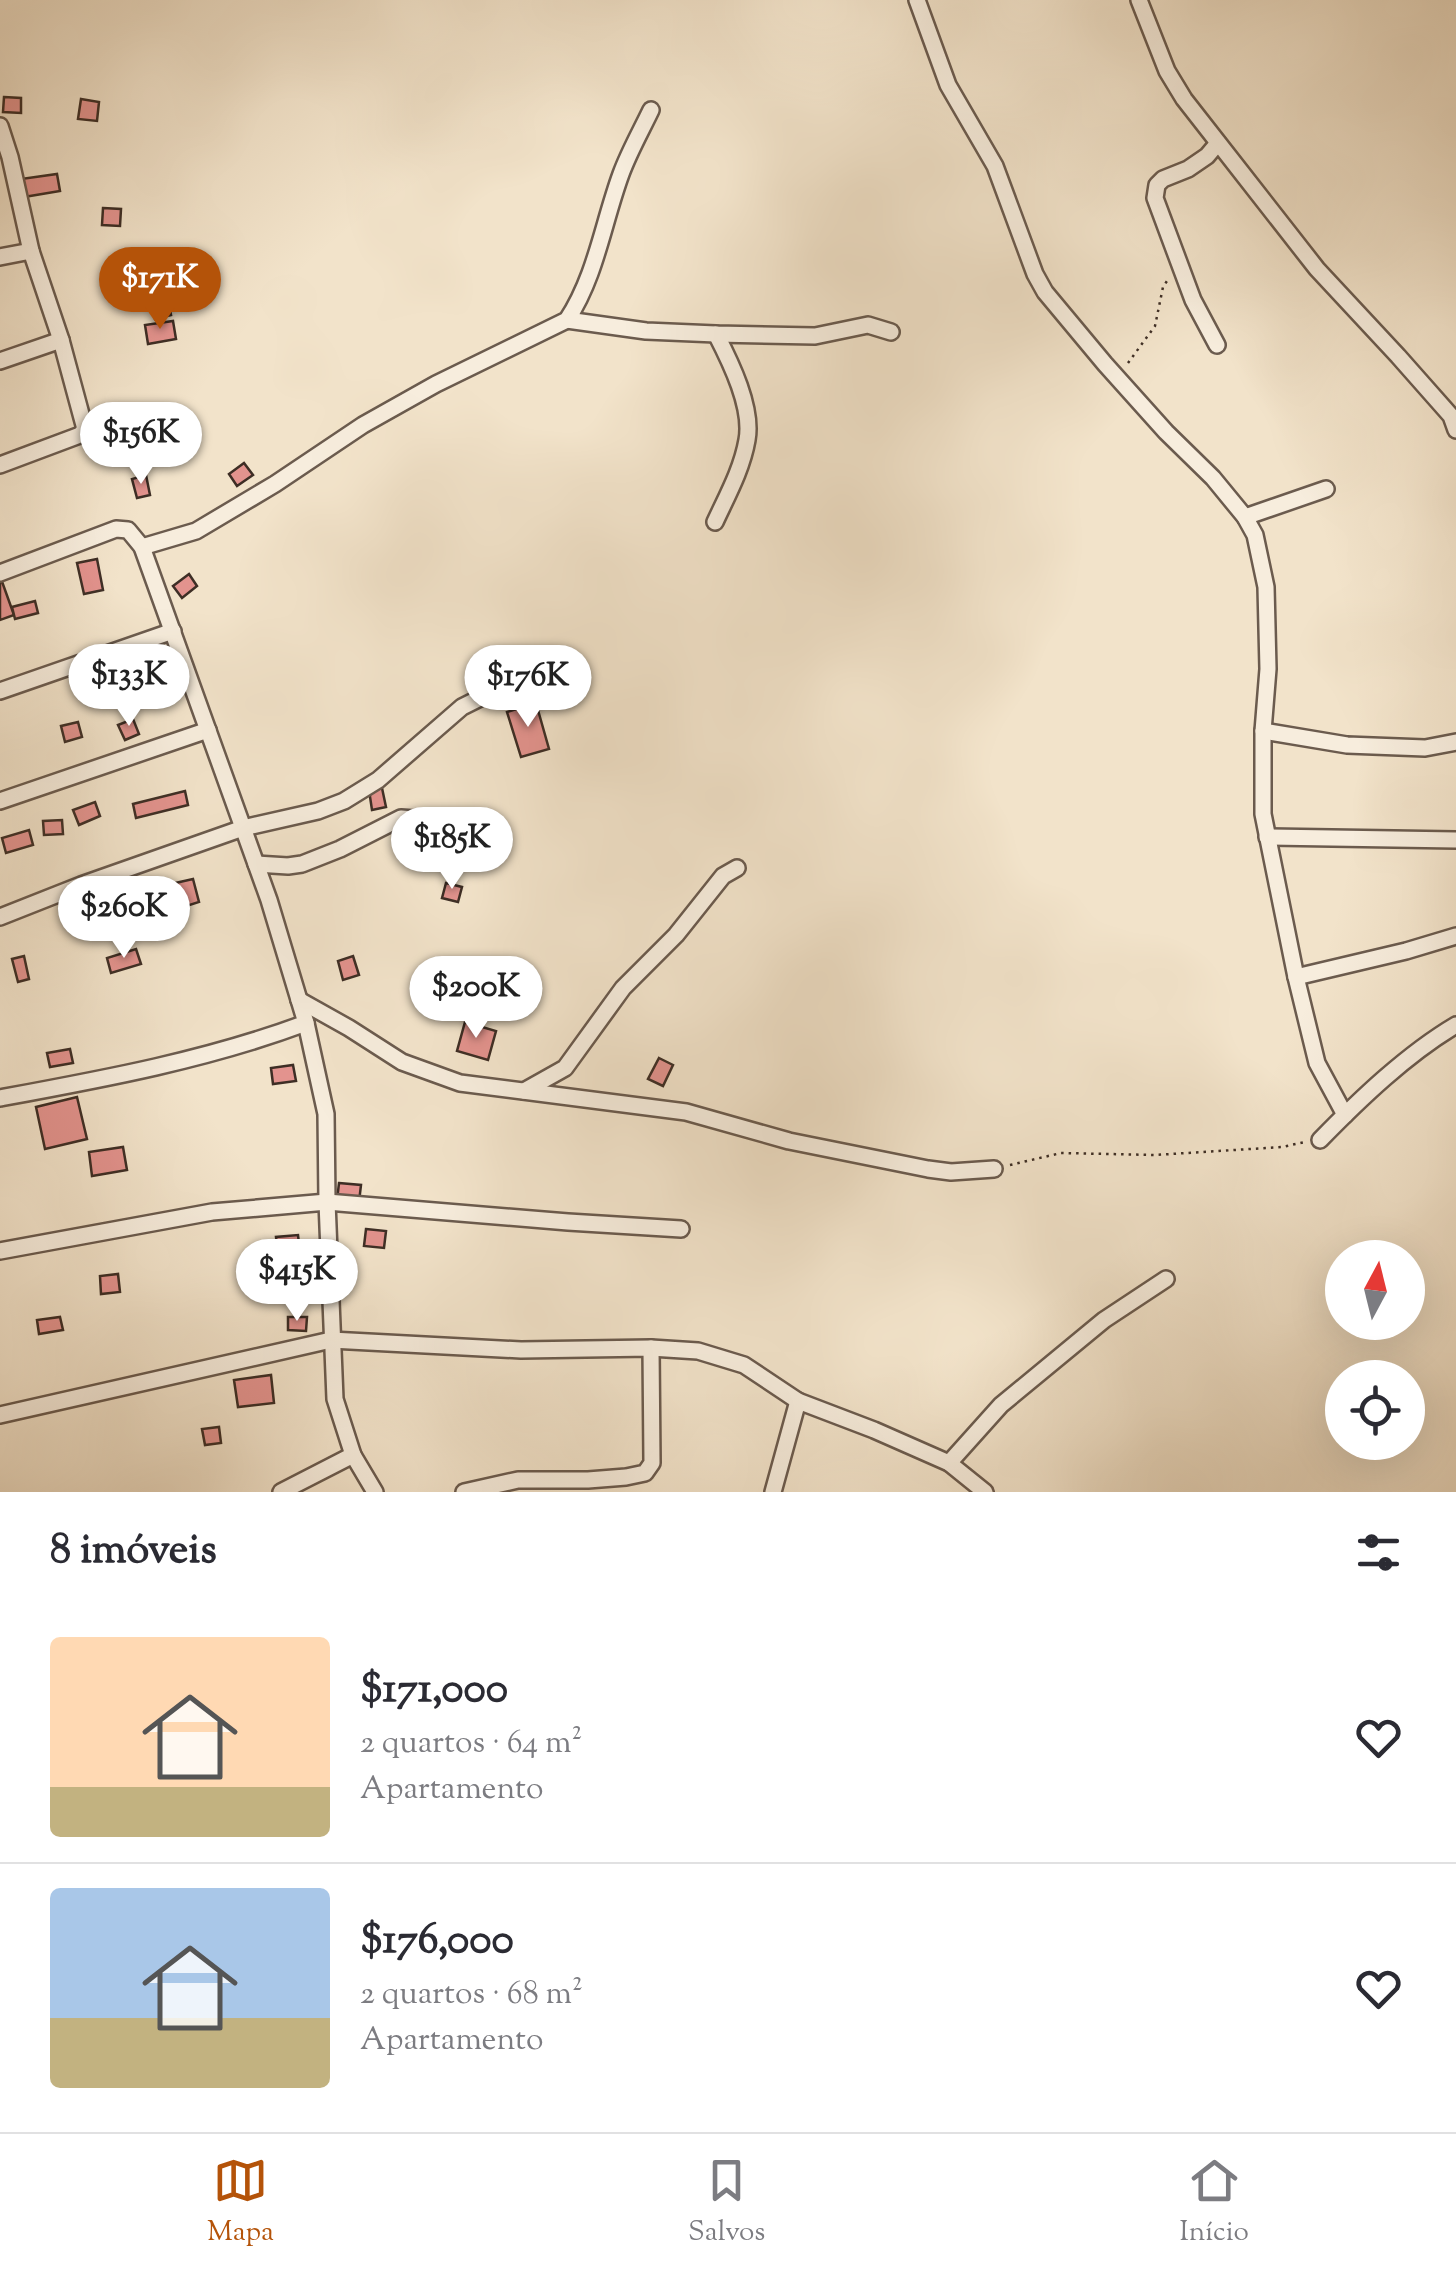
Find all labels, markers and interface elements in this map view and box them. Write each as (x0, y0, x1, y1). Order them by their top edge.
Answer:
pin: $171K (90, 247, 230, 332)
text: $171K (121, 256, 199, 302)
pin: $156K (71, 402, 211, 487)
text: $156K (102, 411, 180, 457)
pin: $133K (59, 644, 199, 729)
pin: $176K (458, 645, 598, 730)
text: $133K (91, 653, 167, 699)
text: $176K (486, 654, 570, 700)
pin: $185K (382, 807, 522, 892)
text: $185K (413, 816, 491, 862)
pin: $260K (54, 876, 194, 961)
text: $260K (80, 885, 168, 931)
pin: $200K (406, 956, 546, 1041)
text: $200K (431, 965, 521, 1011)
pin: $415K (227, 1239, 367, 1324)
north arrow (1325, 1240, 1425, 1340)
map controls (1325, 1240, 1425, 1460)
text: $415K (258, 1248, 336, 1294)
button: locate (1325, 1360, 1425, 1460)
text: 8 imóveis (50, 1522, 217, 1582)
icon: filters (1351, 1525, 1406, 1580)
text: $171,000 (360, 1661, 508, 1721)
icon: home (130, 1677, 250, 1797)
icon: heart (1351, 1710, 1406, 1765)
text: 2 quartos · 64 m² (360, 1721, 582, 1767)
text: Apartamento (360, 1767, 544, 1813)
text: $176,000 (360, 1912, 514, 1972)
icon: home (130, 1928, 250, 2048)
icon: heart (1351, 1961, 1406, 2016)
text: 2 quartos · 68 m² (360, 1972, 583, 2018)
text: Apartamento (360, 2018, 544, 2064)
tab: Mapa (207, 2153, 274, 2253)
tab: Salvos (688, 2153, 765, 2253)
tab: Início (1180, 2153, 1249, 2253)

